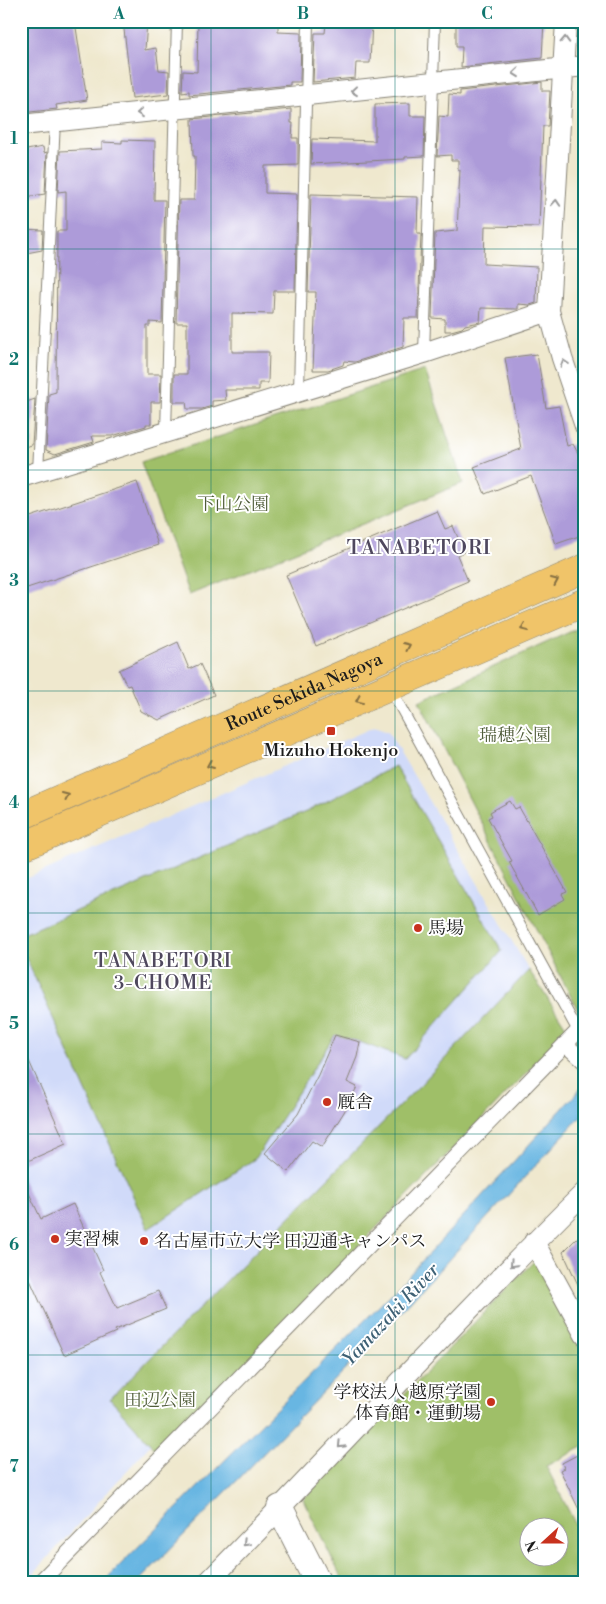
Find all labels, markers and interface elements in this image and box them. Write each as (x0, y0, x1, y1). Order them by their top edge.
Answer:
text: A (112, 4, 125, 24)
text: B (297, 4, 309, 24)
text: C (481, 4, 493, 24)
one-way arrow (560, 36, 571, 44)
one-way arrow (512, 67, 520, 78)
one-way arrow (350, 85, 358, 96)
one-way arrow (136, 107, 144, 118)
text: 1 (10, 129, 18, 149)
one-way arrow (550, 198, 561, 206)
text: 2 (9, 350, 19, 370)
one-way arrow (560, 359, 570, 367)
park label: 下山公園 (197, 493, 269, 516)
district label: TANABETORI (347, 536, 491, 561)
text: 3 (9, 571, 19, 591)
one-way arrow (550, 576, 559, 587)
one-way arrow (520, 622, 529, 633)
one-way arrow (402, 642, 411, 653)
street label: Route Sekida Nagoya (222, 647, 387, 737)
one-way arrow (355, 694, 364, 705)
park label: 瑞穂公園 (479, 724, 551, 747)
marker: Mizuho Hokenjo (325, 725, 337, 737)
place label: Mizuho Hokenjo (264, 739, 398, 762)
one-way arrow (206, 759, 215, 770)
one-way arrow (61, 792, 70, 803)
text: 4 (9, 793, 20, 813)
place label: 馬場 (428, 917, 464, 940)
marker: 馬場 (412, 922, 424, 934)
district label: TANABETORI 3-CHOME (94, 949, 232, 995)
text: 5 (9, 1014, 19, 1034)
place label: 厩舎 (337, 1091, 373, 1114)
marker: 厩舎 (321, 1096, 333, 1108)
place label: 実習棟 (65, 1228, 119, 1251)
place label: 名古屋市立大学 田辺通キャンパス (154, 1230, 426, 1253)
marker: 実習棟 (49, 1233, 61, 1245)
text: 6 (9, 1235, 19, 1255)
marker: 名古屋市立大学 田辺通キャンパス (138, 1235, 150, 1247)
water label: Yamazaki River (337, 1258, 445, 1371)
one-way arrow (510, 1258, 519, 1267)
place label: 学校法人 越原学園 体育館・運動場 (333, 1381, 481, 1425)
park label: 田辺公園 (124, 1389, 196, 1412)
marker: 学校法人 越原学園 体育館・運動場 (485, 1396, 497, 1408)
one-way arrow (338, 1439, 347, 1448)
text: 7 (9, 1457, 19, 1477)
north arrow (518, 1516, 568, 1566)
one-way arrow (243, 1537, 252, 1546)
text: N (522, 1538, 543, 1555)

